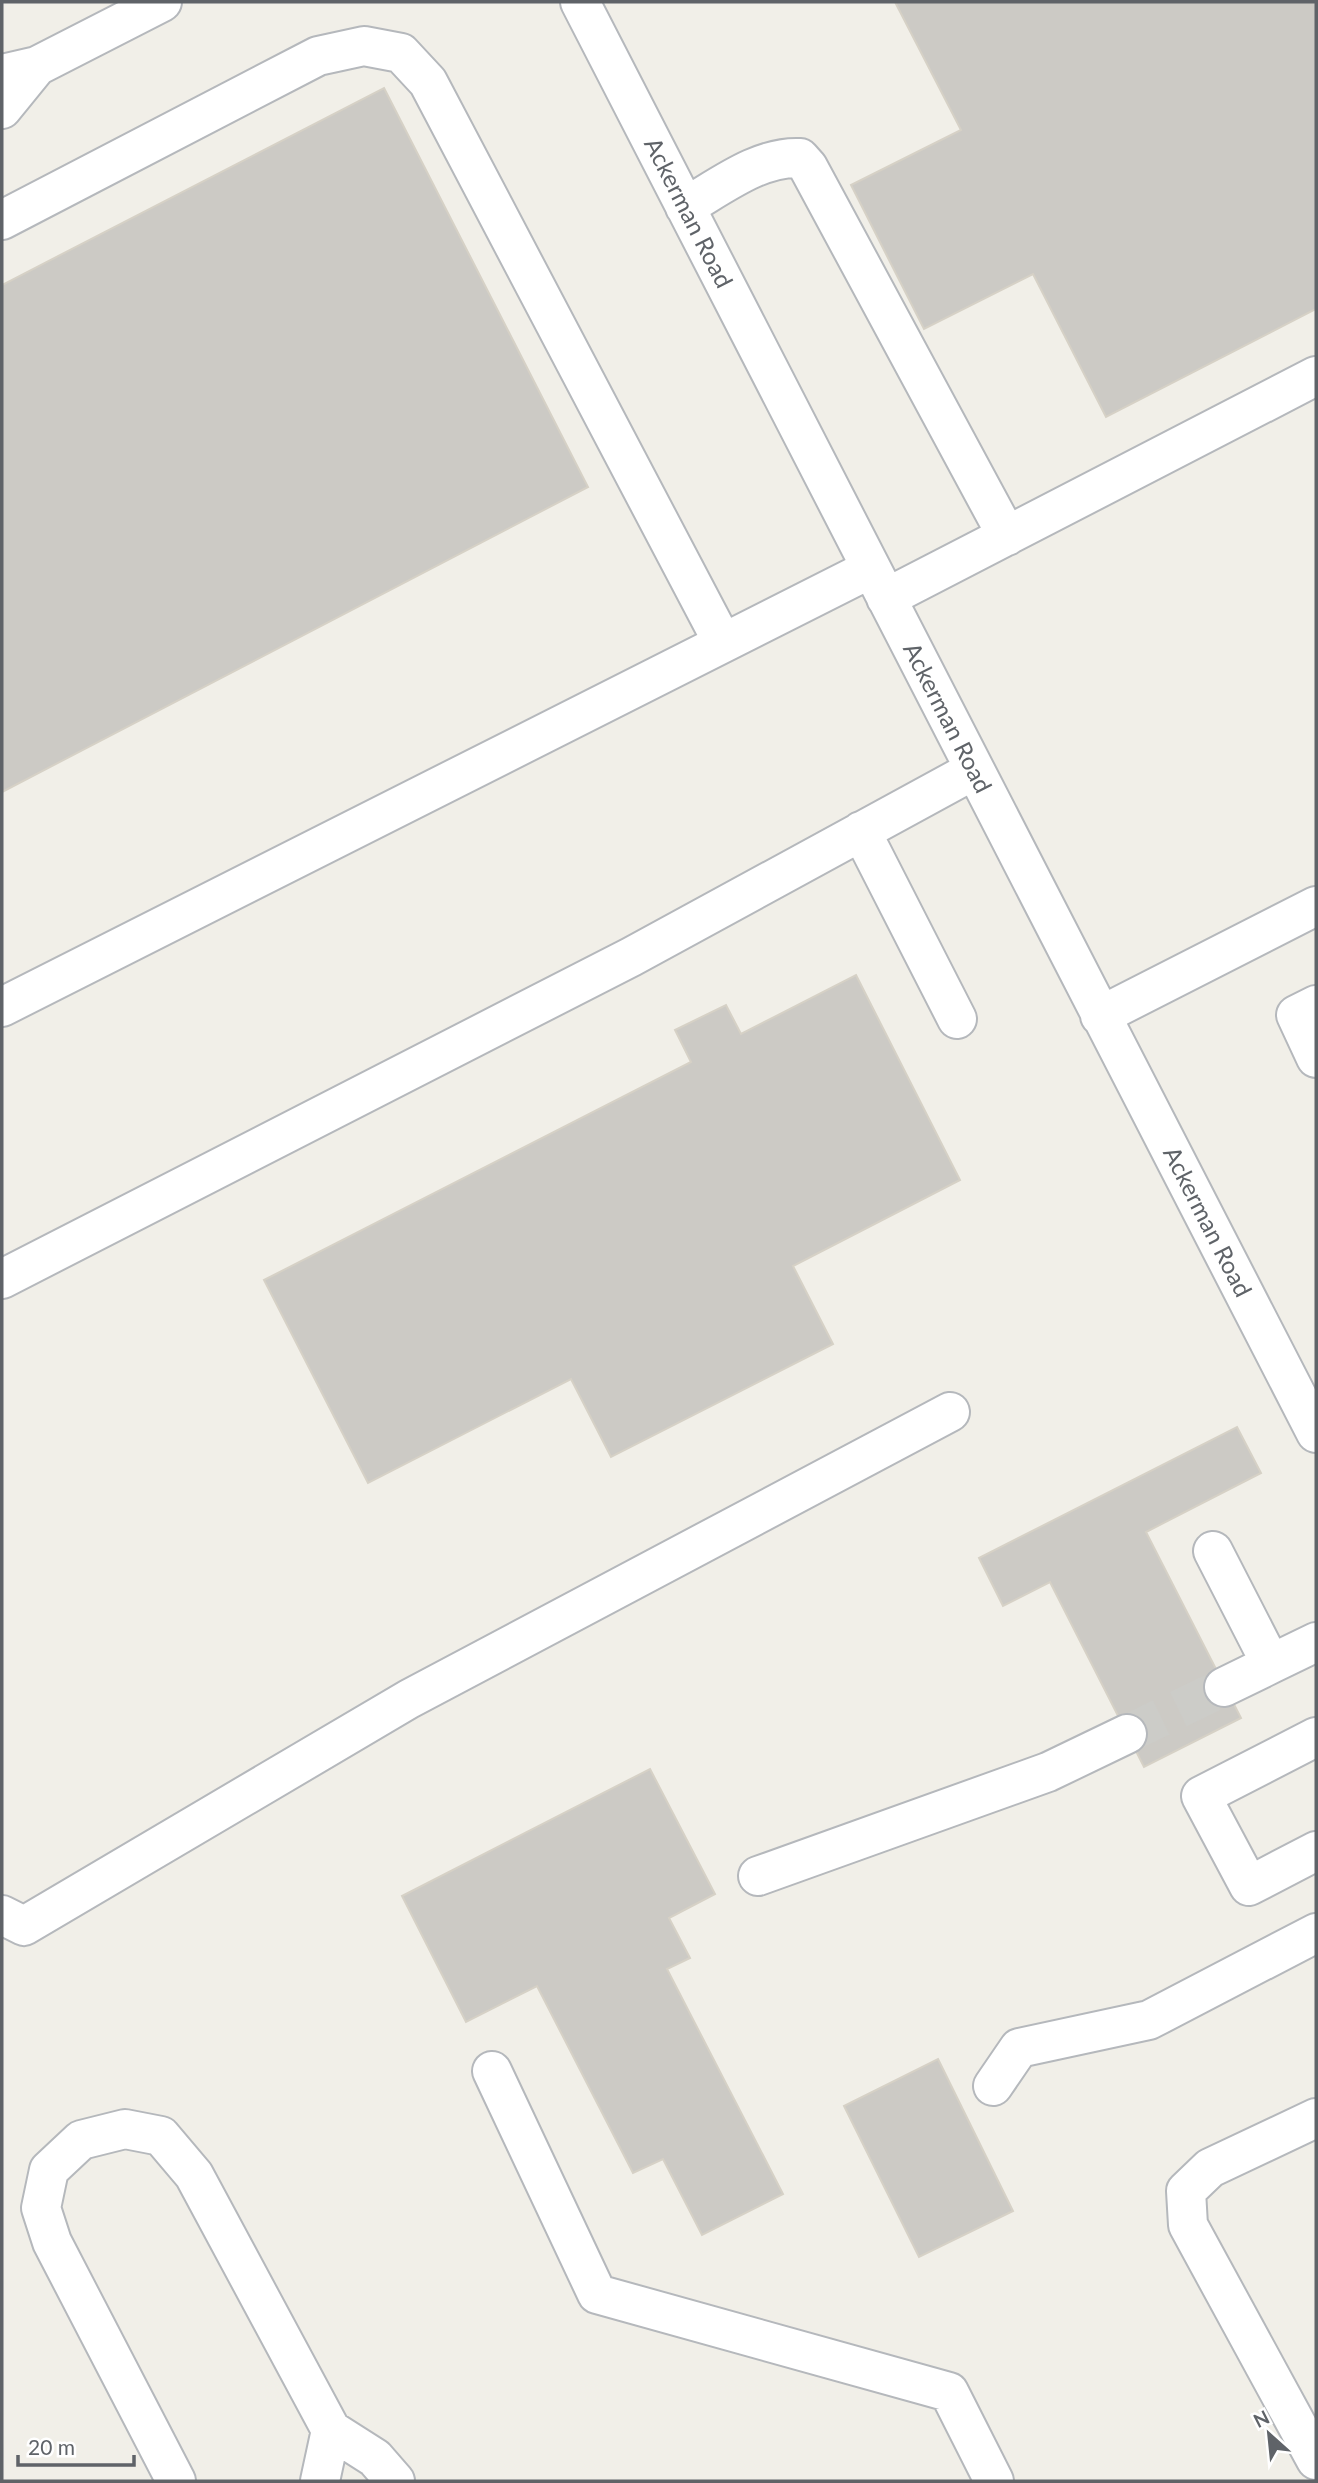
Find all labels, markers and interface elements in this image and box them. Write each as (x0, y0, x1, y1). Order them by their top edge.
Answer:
street label: Ackerman Road (639, 132, 740, 292)
street label: Ackerman Road (898, 637, 999, 797)
street label: Ackerman Road (1158, 1141, 1259, 1301)
north arrow (1234, 2399, 1304, 2469)
text: N (1249, 2405, 1273, 2432)
scale bar (18, 2424, 133, 2468)
text: 20 m (28, 2434, 75, 2459)

